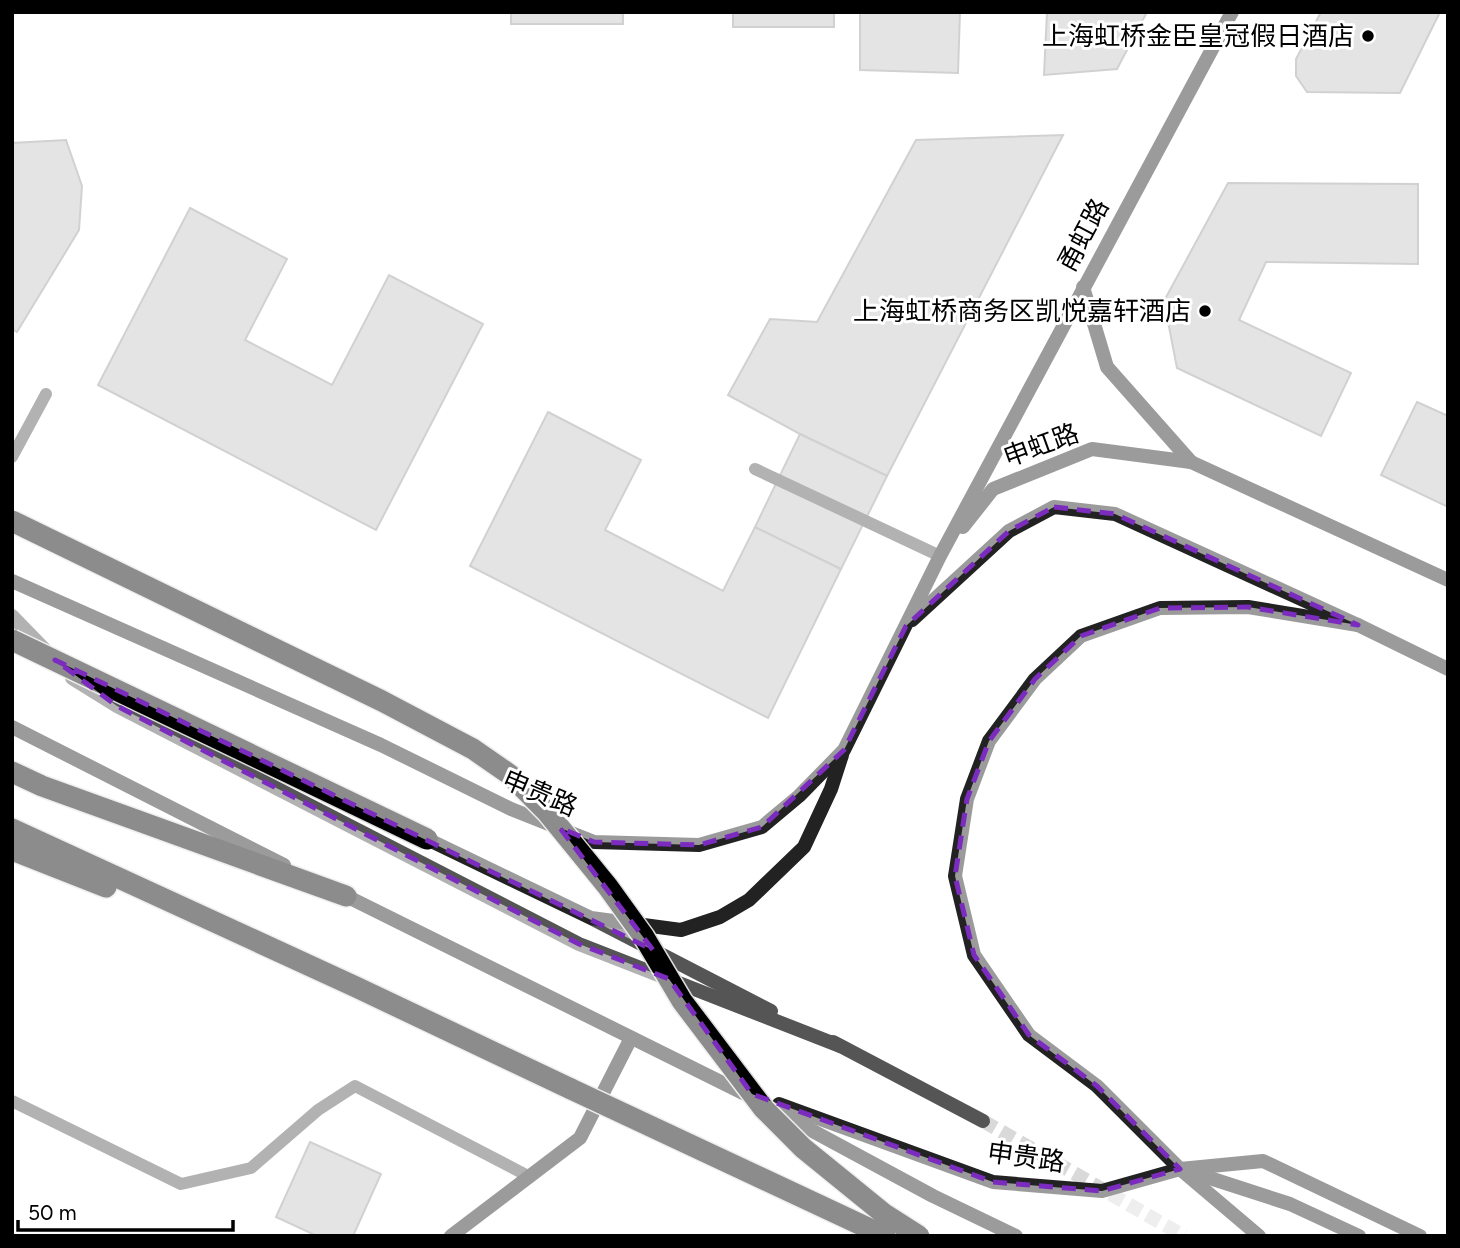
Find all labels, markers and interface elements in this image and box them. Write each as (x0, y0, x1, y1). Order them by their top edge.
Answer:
place label: 上海虹桥金臣皇冠假日酒店 (1042, 20, 1354, 52)
marker: 上海虹桥金臣皇冠假日酒店 (1360, 28, 1376, 44)
street label: 甬虹路 (1051, 193, 1115, 277)
place label: 上海虹桥商务区凯悦嘉轩酒店 (853, 295, 1191, 327)
marker: 上海虹桥商务区凯悦嘉轩酒店 (1197, 303, 1213, 319)
street label: 申虹路 (999, 417, 1083, 473)
street label: 申贵路 (498, 763, 582, 823)
street label: 申贵路 (985, 1136, 1067, 1178)
scale bar (18, 1188, 233, 1232)
text: 50 m (28, 1200, 77, 1225)

